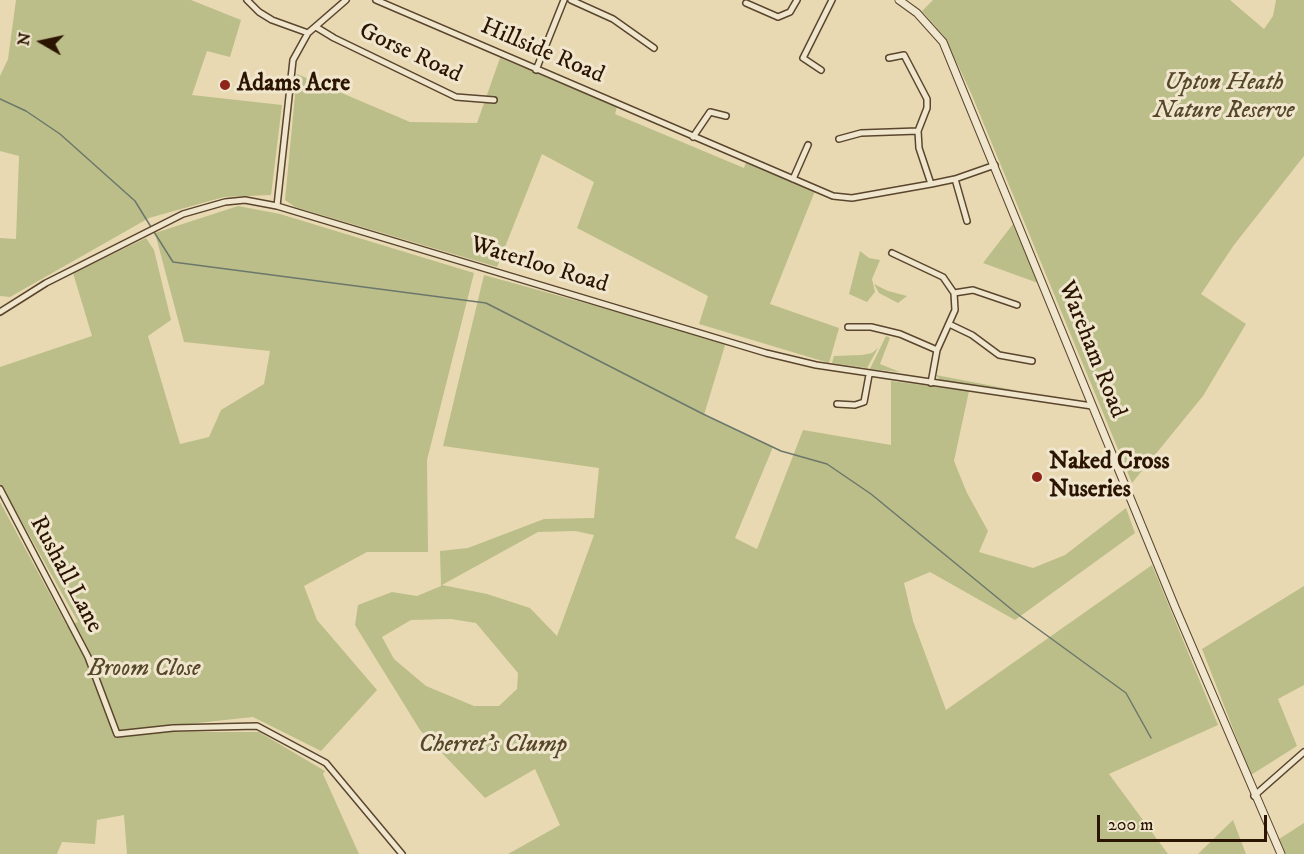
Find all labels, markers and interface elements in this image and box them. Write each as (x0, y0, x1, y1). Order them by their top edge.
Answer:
north arrow (12, 12, 72, 72)
street label: Hillside Road (476, 13, 608, 91)
street label: Gorse Road (354, 18, 466, 90)
text: N (13, 31, 35, 47)
park label: Upton Heath Nature Reserve (1154, 70, 1294, 126)
place label: Adams Acre (237, 71, 350, 99)
marker: Adams Acre (218, 78, 232, 92)
street label: Waterloo Road (467, 231, 611, 301)
street label: Wareham Road (1050, 277, 1132, 423)
place label: Naked Cross Nuseries (1049, 449, 1170, 505)
marker: Naked Cross Nuseries (1030, 470, 1044, 484)
street label: Rushall Lane (22, 512, 108, 638)
park label: Broom Close (88, 656, 200, 684)
park label: Cherret's Clump (418, 732, 568, 760)
scale bar (1100, 803, 1270, 841)
text: 200 m (1108, 814, 1154, 836)

